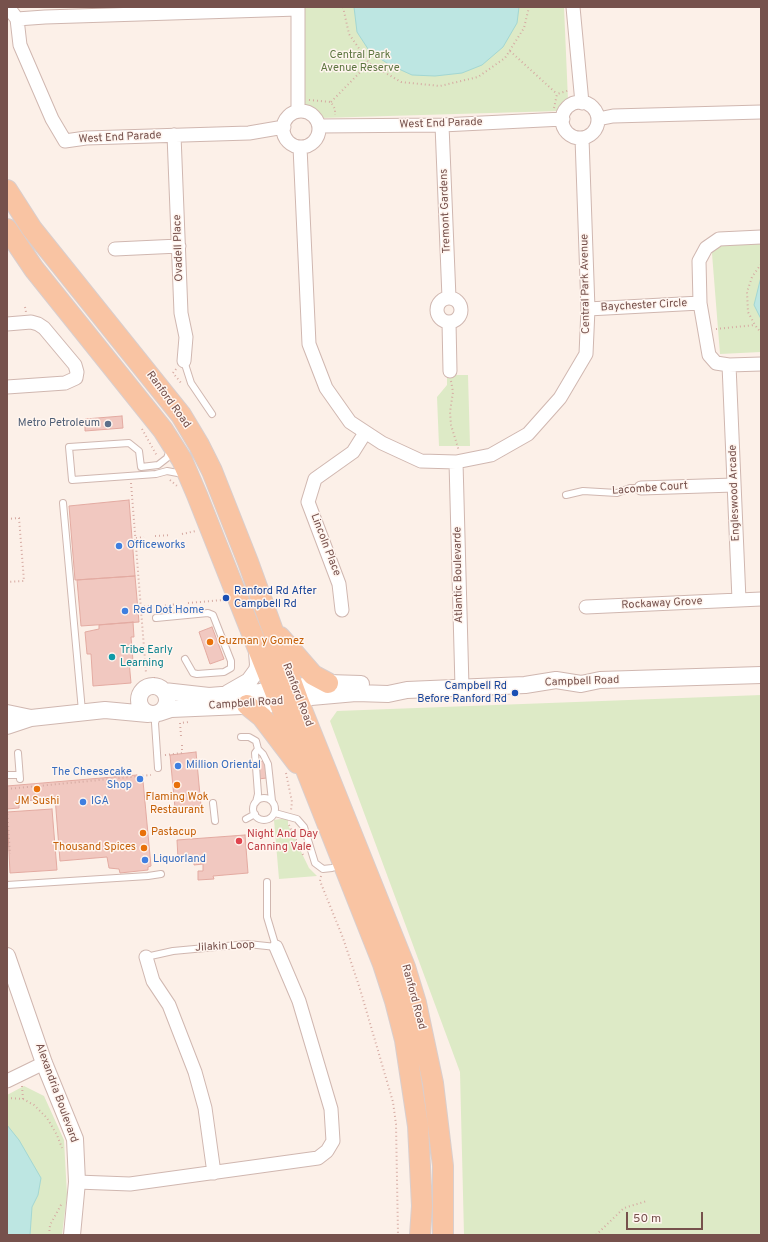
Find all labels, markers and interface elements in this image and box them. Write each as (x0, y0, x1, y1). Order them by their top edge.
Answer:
park label: Central Park Avenue Reserve (320, 49, 400, 75)
street label: West End Parade (399, 116, 483, 132)
street label: West End Parade (78, 129, 162, 147)
street label: Tremont Gardens (438, 168, 454, 254)
street label: Ovadell Place (171, 214, 187, 282)
street label: Central Park Avenue (579, 234, 593, 334)
street label: Baychester Circle (600, 297, 688, 315)
street label: Ranford Road (143, 369, 193, 431)
place label: Metro Petroleum (18, 417, 100, 431)
marker: Metro Petroleum (103, 419, 113, 429)
street label: Engleswood Arcade (727, 444, 743, 542)
street label: Lacombe Court (612, 480, 688, 498)
street label: Lincoln Place (307, 512, 343, 578)
street label: Atlantic Boulevarde (452, 527, 466, 623)
place label: Officeworks (127, 539, 185, 553)
marker: Officeworks (114, 541, 124, 551)
place label: Ranford Rd After Campbell Rd (234, 585, 317, 611)
marker: Ranford Rd After Campbell Rd (221, 593, 231, 603)
street label: Rockaway Grove (621, 595, 703, 613)
place label: Red Dot Home (133, 604, 204, 618)
marker: Red Dot Home (120, 606, 130, 616)
place label: Guzman y Gomez (218, 635, 304, 649)
marker: Guzman y Gomez (205, 637, 215, 647)
place label: Tribe Early Learning (120, 644, 173, 670)
marker: Tribe Early Learning (107, 652, 117, 662)
street label: Ranford Road (279, 661, 315, 729)
street label: Campbell Road (544, 674, 620, 690)
place label: Campbell Rd Before Ranford Rd (417, 680, 507, 706)
marker: Campbell Rd Before Ranford Rd (510, 688, 520, 698)
street label: Campbell Road (208, 695, 284, 713)
place label: Million Oriental (186, 759, 261, 773)
marker: Million Oriental (173, 761, 183, 771)
place label: The Cheesecake Shop (52, 766, 132, 792)
marker: The Cheesecake Shop (135, 774, 145, 784)
marker: Flaming Wok Restaurant (172, 780, 182, 790)
marker: JM Sushi (32, 784, 42, 794)
place label: Flaming Wok Restaurant (145, 791, 209, 817)
place label: JM Sushi (15, 795, 59, 809)
place label: IGA (91, 795, 109, 809)
marker: IGA (78, 797, 88, 807)
place label: Pastacup (151, 826, 196, 840)
marker: Pastacup (138, 828, 148, 838)
place label: Night And Day Canning Vale (247, 828, 318, 854)
marker: Night And Day Canning Vale (234, 836, 244, 846)
place label: Thousand Spices (53, 841, 136, 855)
marker: Thousand Spices (139, 843, 149, 853)
place label: Liquorland (153, 853, 206, 867)
marker: Liquorland (140, 855, 150, 865)
street label: Jilakin Loop (195, 939, 255, 955)
street label: Ranford Road (398, 963, 428, 1031)
street label: Alexandria Boulevard (32, 1041, 80, 1145)
scale bar (628, 1204, 705, 1230)
text: 50 m (633, 1211, 661, 1227)

